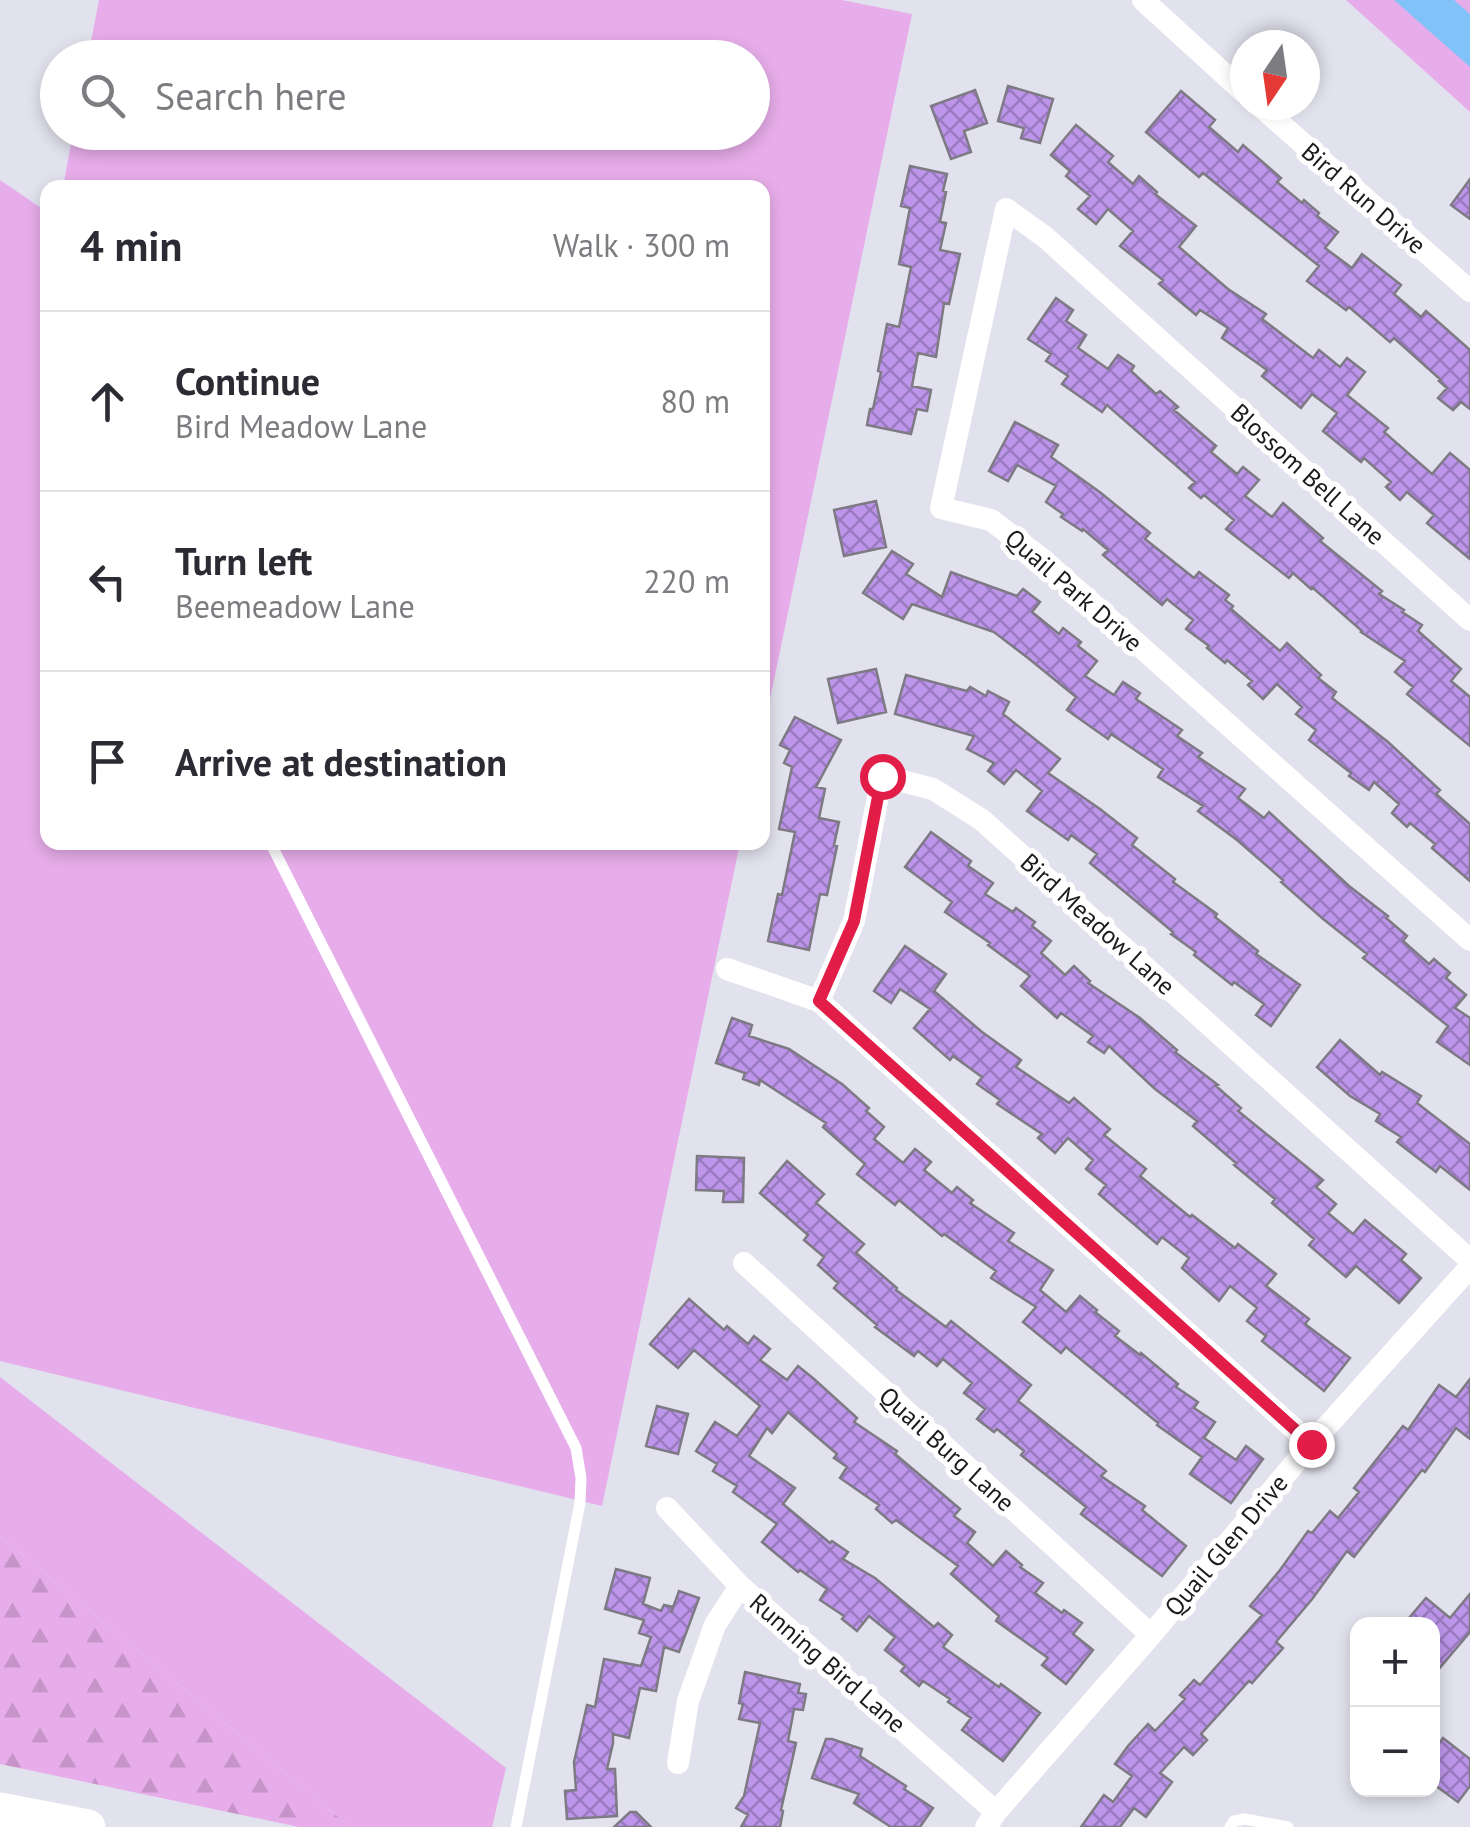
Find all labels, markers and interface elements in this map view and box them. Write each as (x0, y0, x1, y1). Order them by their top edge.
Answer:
north arrow (1230, 30, 1320, 120)
search box (40, 40, 770, 150)
icon: search (75, 68, 130, 123)
text: Search here (155, 71, 347, 120)
street label: Bird Run Drive (1295, 135, 1433, 261)
text: 4 min (80, 218, 182, 273)
text: Walk · 300 m (553, 224, 730, 266)
text: Continue (175, 356, 320, 405)
icon: ahead (80, 374, 135, 429)
text: 80 m (661, 380, 730, 422)
street label: Blossom Bell Lane (1224, 396, 1392, 552)
text: Bird Meadow Lane (175, 405, 427, 447)
street label: Quail Park Drive (999, 522, 1149, 658)
text: Turn left (175, 536, 312, 585)
icon: left (80, 554, 135, 609)
text: 220 m (643, 560, 730, 602)
text: Beemeadow Lane (175, 585, 415, 627)
icon: arrive (80, 734, 135, 789)
text: Arrive at destination (175, 737, 507, 786)
route start (860, 754, 906, 800)
street label: Bird Meadow Lane (1014, 846, 1182, 1002)
street label: Quail Burg Lane (873, 1380, 1021, 1518)
route end (1289, 1422, 1335, 1468)
street label: Quail Glen Drive (1157, 1468, 1295, 1622)
street label: Running Bird Lane (743, 1586, 913, 1740)
map controls (1350, 1617, 1440, 1797)
button: + (1350, 1617, 1440, 1707)
button: − (1350, 1707, 1440, 1797)

